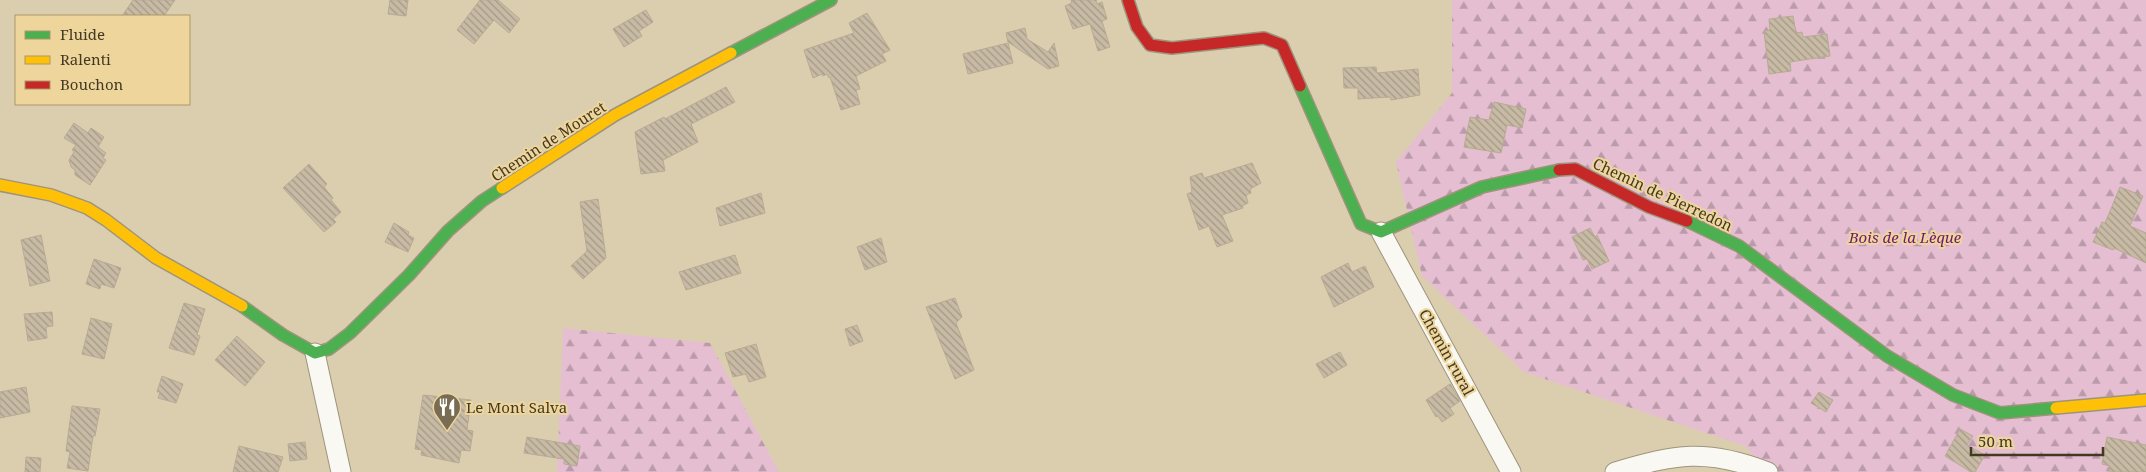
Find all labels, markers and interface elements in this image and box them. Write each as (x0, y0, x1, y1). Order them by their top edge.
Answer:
legend (15, 15, 190, 105)
text: Fluide (60, 24, 105, 44)
text: Ralenti (60, 49, 111, 69)
text: Bouchon (60, 74, 124, 94)
street label: Chemin de Mouret (487, 96, 609, 186)
street label: Chemin de Pierredon (1590, 153, 1736, 235)
park label: Bois de la Lèque (1848, 227, 1962, 247)
street label: Chemin rural (1415, 305, 1479, 399)
restaurant icon: Le Mont Salva (432, 392, 462, 431)
place label: Le Mont Salva (466, 397, 567, 417)
scale bar (1971, 424, 2104, 456)
text: 50 m (1978, 431, 2013, 451)

